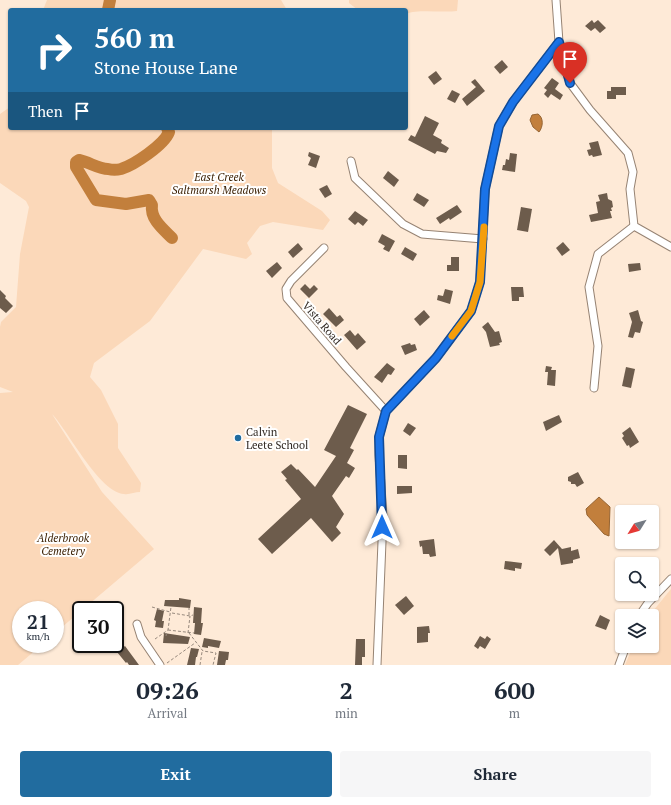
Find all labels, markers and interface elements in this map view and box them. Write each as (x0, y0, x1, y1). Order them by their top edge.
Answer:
text: 560 m (94, 19, 175, 56)
icon: right (28, 24, 80, 76)
pin (553, 42, 587, 83)
icon: arrive (559, 48, 581, 70)
text: Stone House Lane (94, 55, 238, 79)
icon: arrive (71, 100, 93, 122)
text: Then (28, 101, 63, 121)
park label: East Creek Saltmarsh Meadows (172, 170, 267, 197)
street label: Vista Road (300, 299, 344, 347)
place label: Calvin Leete School (246, 425, 308, 452)
marker: Calvin Leete School (233, 433, 243, 443)
north arrow (615, 505, 659, 549)
map controls (615, 505, 659, 653)
position arrow (361, 506, 403, 548)
park label: Alderbrook Cemetery (36, 531, 90, 558)
button: search (615, 557, 659, 601)
speed limit sign: 30 (72, 601, 124, 653)
text: 21 (27, 608, 49, 635)
button: layers (615, 609, 659, 653)
text: km/h (26, 630, 50, 643)
text: 09:26 (136, 674, 199, 706)
text: 2 (340, 674, 353, 706)
text: 600 (494, 674, 535, 706)
text: Arrival (148, 704, 187, 722)
text: min (335, 704, 358, 722)
text: m (509, 704, 520, 722)
button: Exit (20, 751, 332, 797)
button: Share (340, 751, 651, 797)

